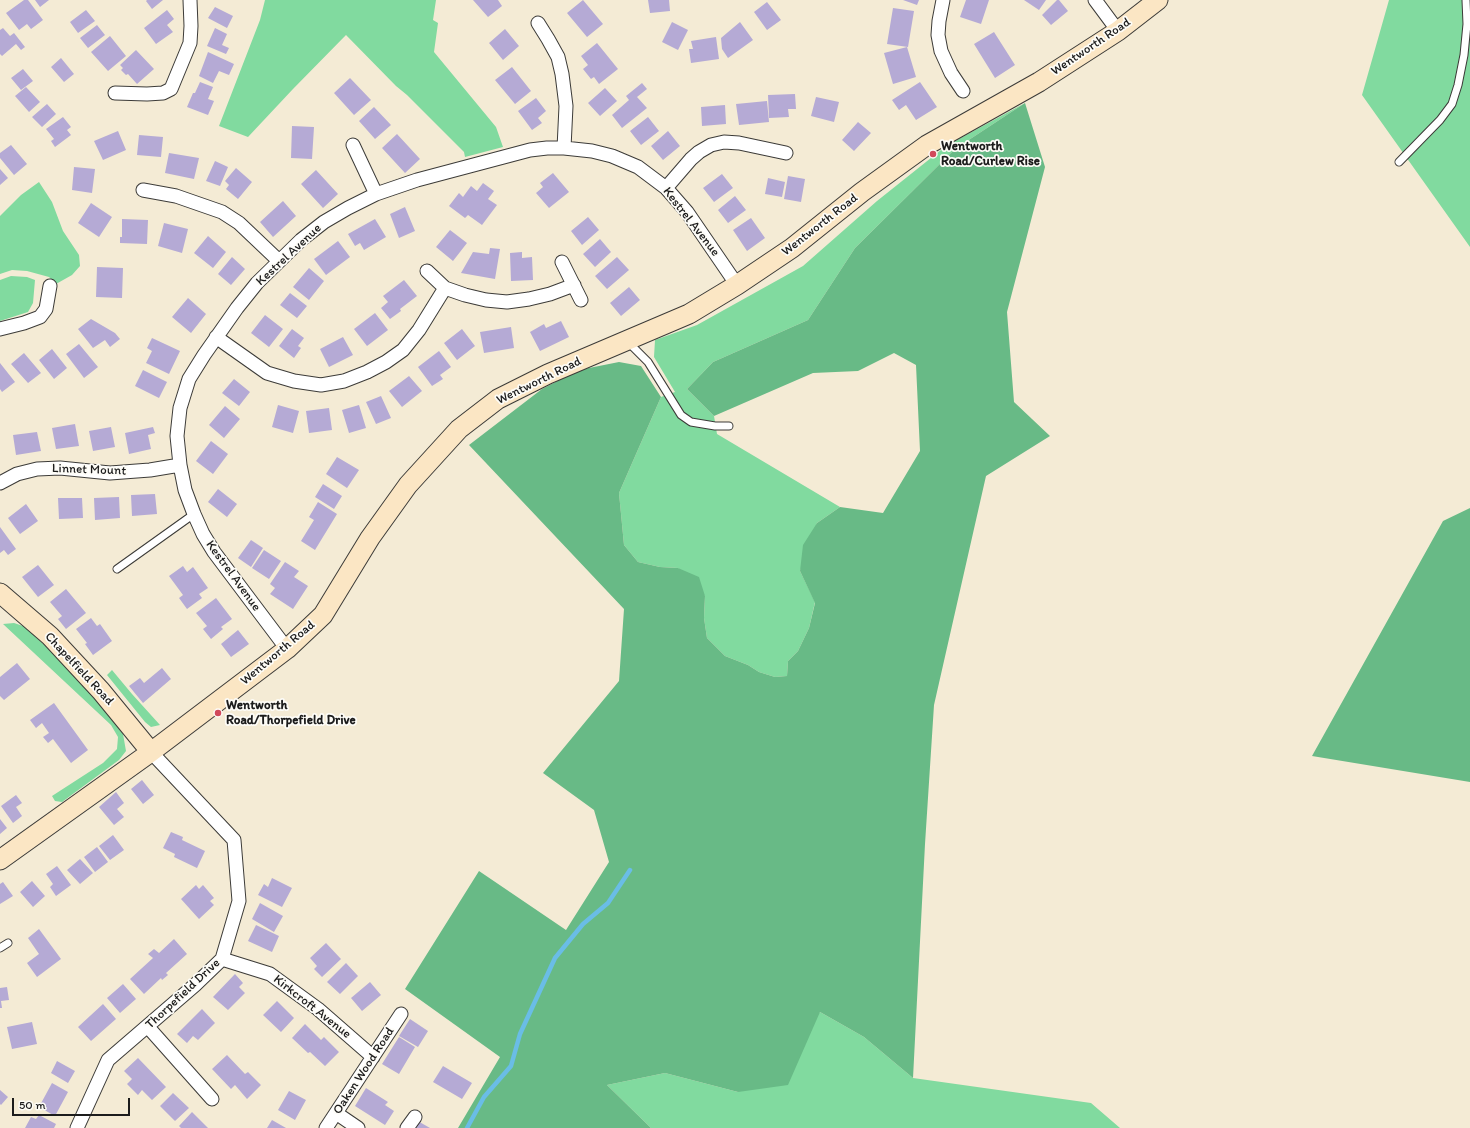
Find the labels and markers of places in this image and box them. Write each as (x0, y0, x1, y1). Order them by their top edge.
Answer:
place label: Wentworth Road/Curlew Rise (941, 139, 1040, 170)
marker: Wentworth Road/Curlew Rise (928, 149, 938, 159)
place label: Wentworth Road/Thorpefield Drive (226, 698, 356, 729)
marker: Wentworth Road/Thorpefield Drive (213, 708, 223, 718)

